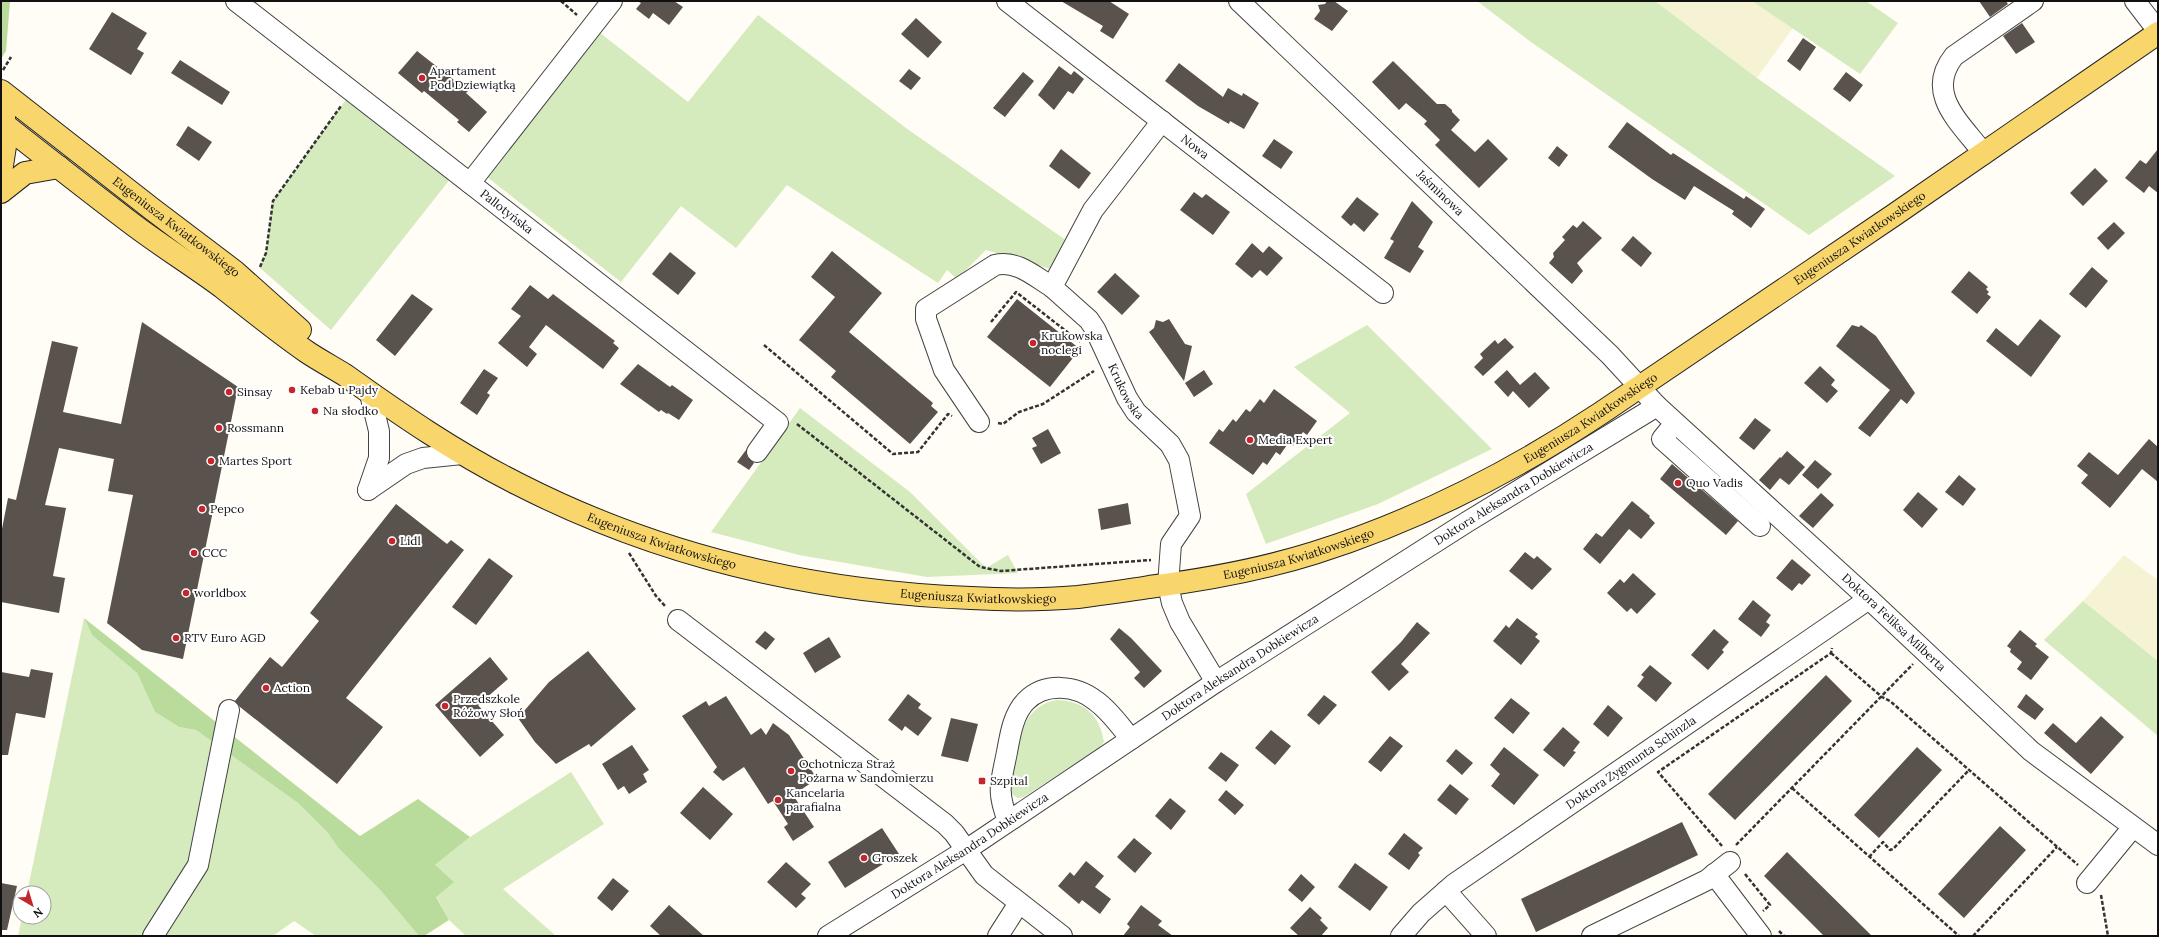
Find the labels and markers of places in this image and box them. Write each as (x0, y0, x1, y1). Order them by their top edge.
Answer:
place label: Apartament Pod Dziewiątką (429, 63, 516, 92)
marker: Apartament Pod Dziewiątką (417, 73, 427, 83)
place label: Krukowska noclegi (1041, 328, 1103, 357)
marker: Krukowska noclegi (1028, 338, 1038, 348)
place label: Kebab u Pajdy (300, 382, 379, 397)
place label: Sinsay (237, 384, 273, 399)
marker: Kebab u Pajdy (287, 385, 297, 395)
marker: Sinsay (224, 387, 234, 397)
place label: Na słodko (323, 403, 378, 418)
marker: Na słodko (310, 406, 320, 416)
place label: Rossmann (227, 420, 284, 435)
marker: Rossmann (214, 423, 224, 433)
place label: Media Expert (1258, 432, 1333, 447)
marker: Media Expert (1245, 435, 1255, 445)
place label: Martes Sport (219, 453, 293, 468)
marker: Martes Sport (206, 456, 216, 466)
place label: Quo Vadis (1686, 475, 1743, 490)
marker: Quo Vadis (1673, 478, 1683, 488)
place label: Pepco (210, 501, 244, 516)
marker: Pepco (197, 504, 207, 514)
place label: Lidl (400, 533, 421, 548)
marker: Lidl (387, 536, 397, 546)
place label: CCC (202, 545, 228, 560)
marker: CCC (189, 548, 199, 558)
place label: worldbox (194, 585, 247, 600)
marker: worldbox (181, 588, 191, 598)
place label: RTV Euro AGD (184, 630, 266, 645)
marker: RTV Euro AGD (171, 633, 181, 643)
place label: Action (273, 680, 310, 695)
marker: Action (261, 683, 271, 693)
place label: Przedszkole Różowy Słoń (453, 691, 524, 720)
marker: Przedszkole Różowy Słoń (440, 701, 450, 711)
place label: Ochotnicza Straż Pożarna w Sandomierzu (799, 756, 934, 785)
marker: Ochotnicza Straż Pożarna w Sandomierzu (786, 766, 796, 776)
place label: Szpital (990, 773, 1028, 788)
marker: Szpital (977, 776, 987, 786)
place label: Kancelaria parafialna (786, 785, 845, 814)
marker: Kancelaria parafialna (773, 795, 783, 805)
place label: Groszek (872, 850, 918, 865)
marker: Groszek (859, 853, 869, 863)

